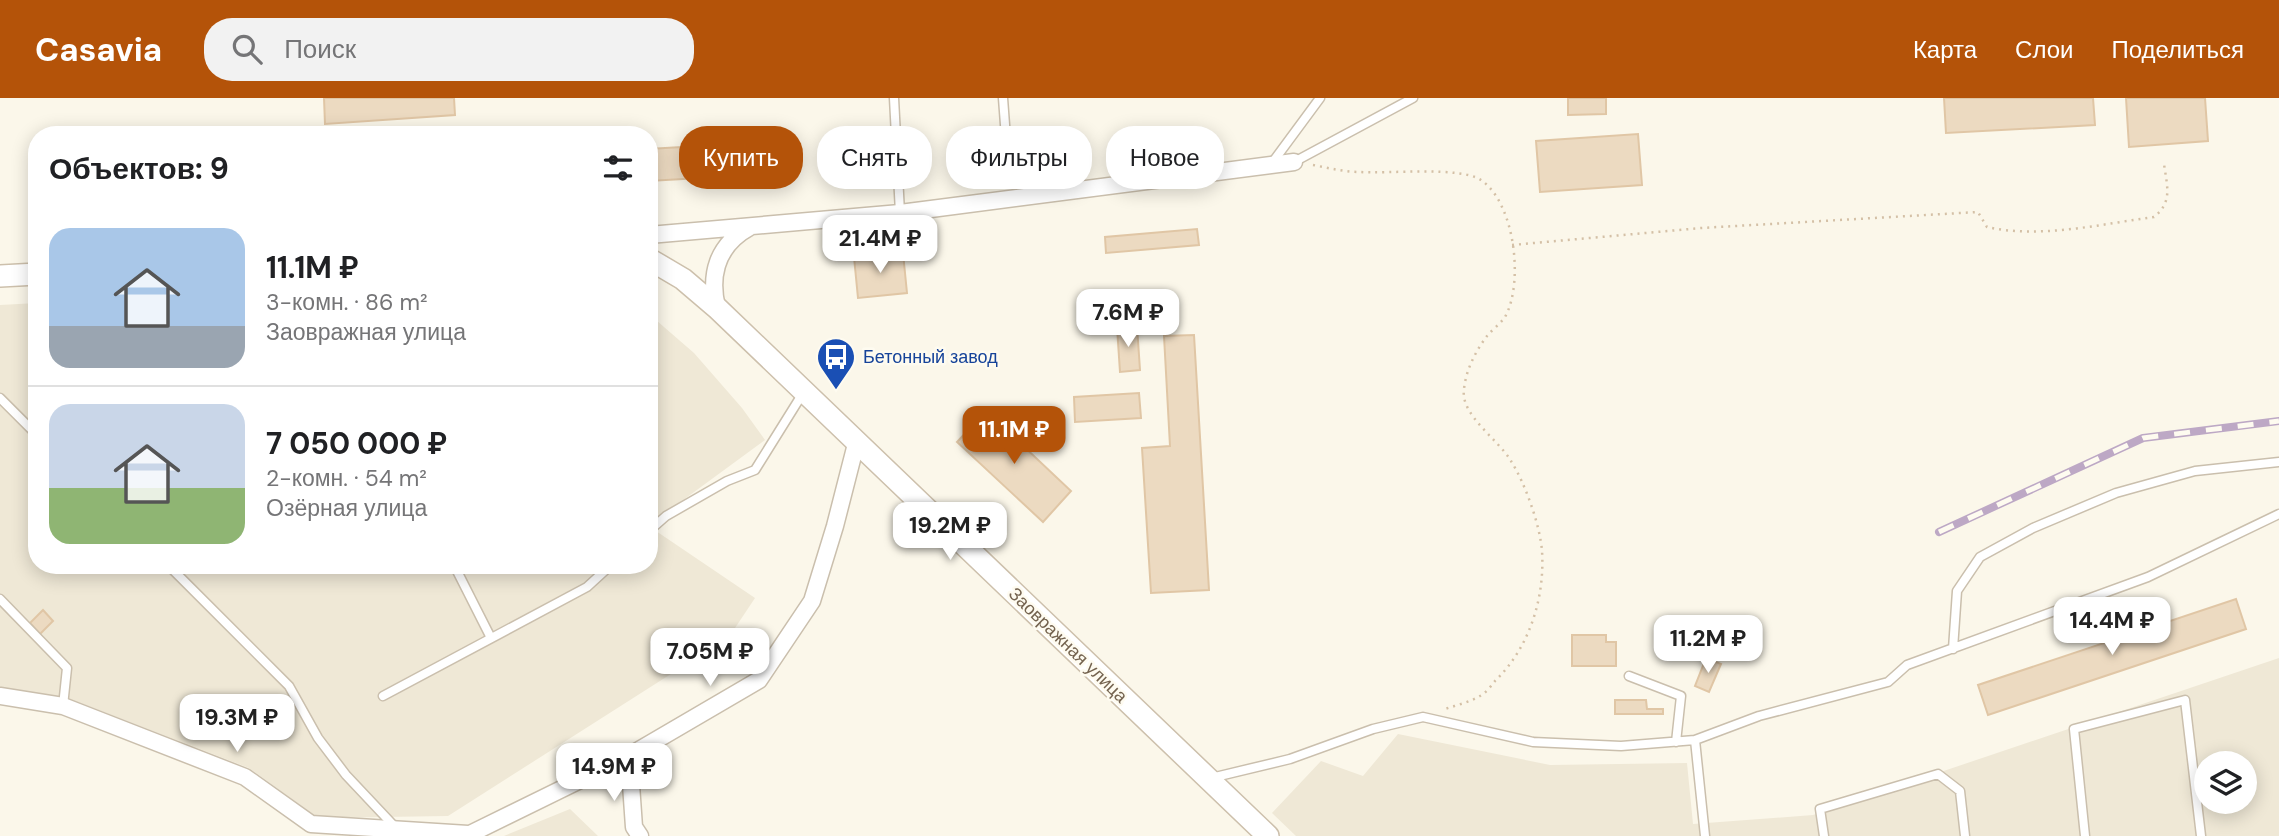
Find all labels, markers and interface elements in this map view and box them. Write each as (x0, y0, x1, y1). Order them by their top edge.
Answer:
search box (204, 18, 694, 81)
text: Casavia (35, 28, 162, 71)
icon: search (228, 30, 266, 68)
text: Поиск (284, 32, 356, 66)
text: Карта (1913, 34, 1977, 65)
text: Слои (2015, 34, 2073, 65)
text: Поделиться (2111, 34, 2244, 65)
chip: Купить (679, 126, 803, 189)
chip: Снять (817, 126, 932, 189)
chip: Фильтры (946, 126, 1092, 189)
chip: Новое (1106, 126, 1224, 189)
text: Объектов: 9 (49, 149, 229, 188)
icon: filters (599, 149, 637, 187)
pin: 21.4M ₽ (815, 216, 945, 275)
text: 21.4M ₽ (838, 223, 922, 253)
text: 11.1M ₽ (266, 248, 359, 287)
icon: home (105, 256, 189, 340)
text: 3-комн. · 86 m² (266, 287, 428, 317)
pin: 7.6M ₽ (1071, 289, 1185, 349)
text: 7.6M ₽ (1092, 297, 1164, 327)
text: Заовражная улица (266, 317, 466, 347)
bus stop icon: Бетонный завод (815, 336, 857, 391)
place label: Бетонный завод (863, 345, 998, 369)
pin: 11.1M ₽ (949, 406, 1079, 466)
text: 11.1M ₽ (979, 414, 1049, 444)
text: 7 050 000 ₽ (266, 424, 447, 463)
icon: home (105, 432, 189, 516)
text: 2-комн. · 54 m² (266, 463, 427, 493)
text: Озёрная улица (266, 493, 427, 523)
pin: 19.2M ₽ (885, 503, 1015, 562)
text: 19.2M ₽ (909, 510, 991, 540)
street label: Заовражная улица (1003, 582, 1133, 709)
pin: 14.4M ₽ (2047, 598, 2177, 657)
text: 14.4M ₽ (2070, 605, 2154, 635)
pin: 11.2M ₽ (1643, 616, 1773, 675)
text: 11.2M ₽ (1670, 623, 1746, 653)
pin: 7.05M ₽ (645, 628, 775, 688)
text: 7.05M ₽ (666, 636, 754, 666)
pin: 19.3M ₽ (172, 694, 302, 754)
text: 19.3M ₽ (196, 702, 278, 732)
pin: 14.9M ₽ (549, 744, 679, 803)
text: 14.9M ₽ (572, 751, 656, 781)
map controls (2194, 751, 2257, 814)
button: layers (2194, 751, 2257, 814)

